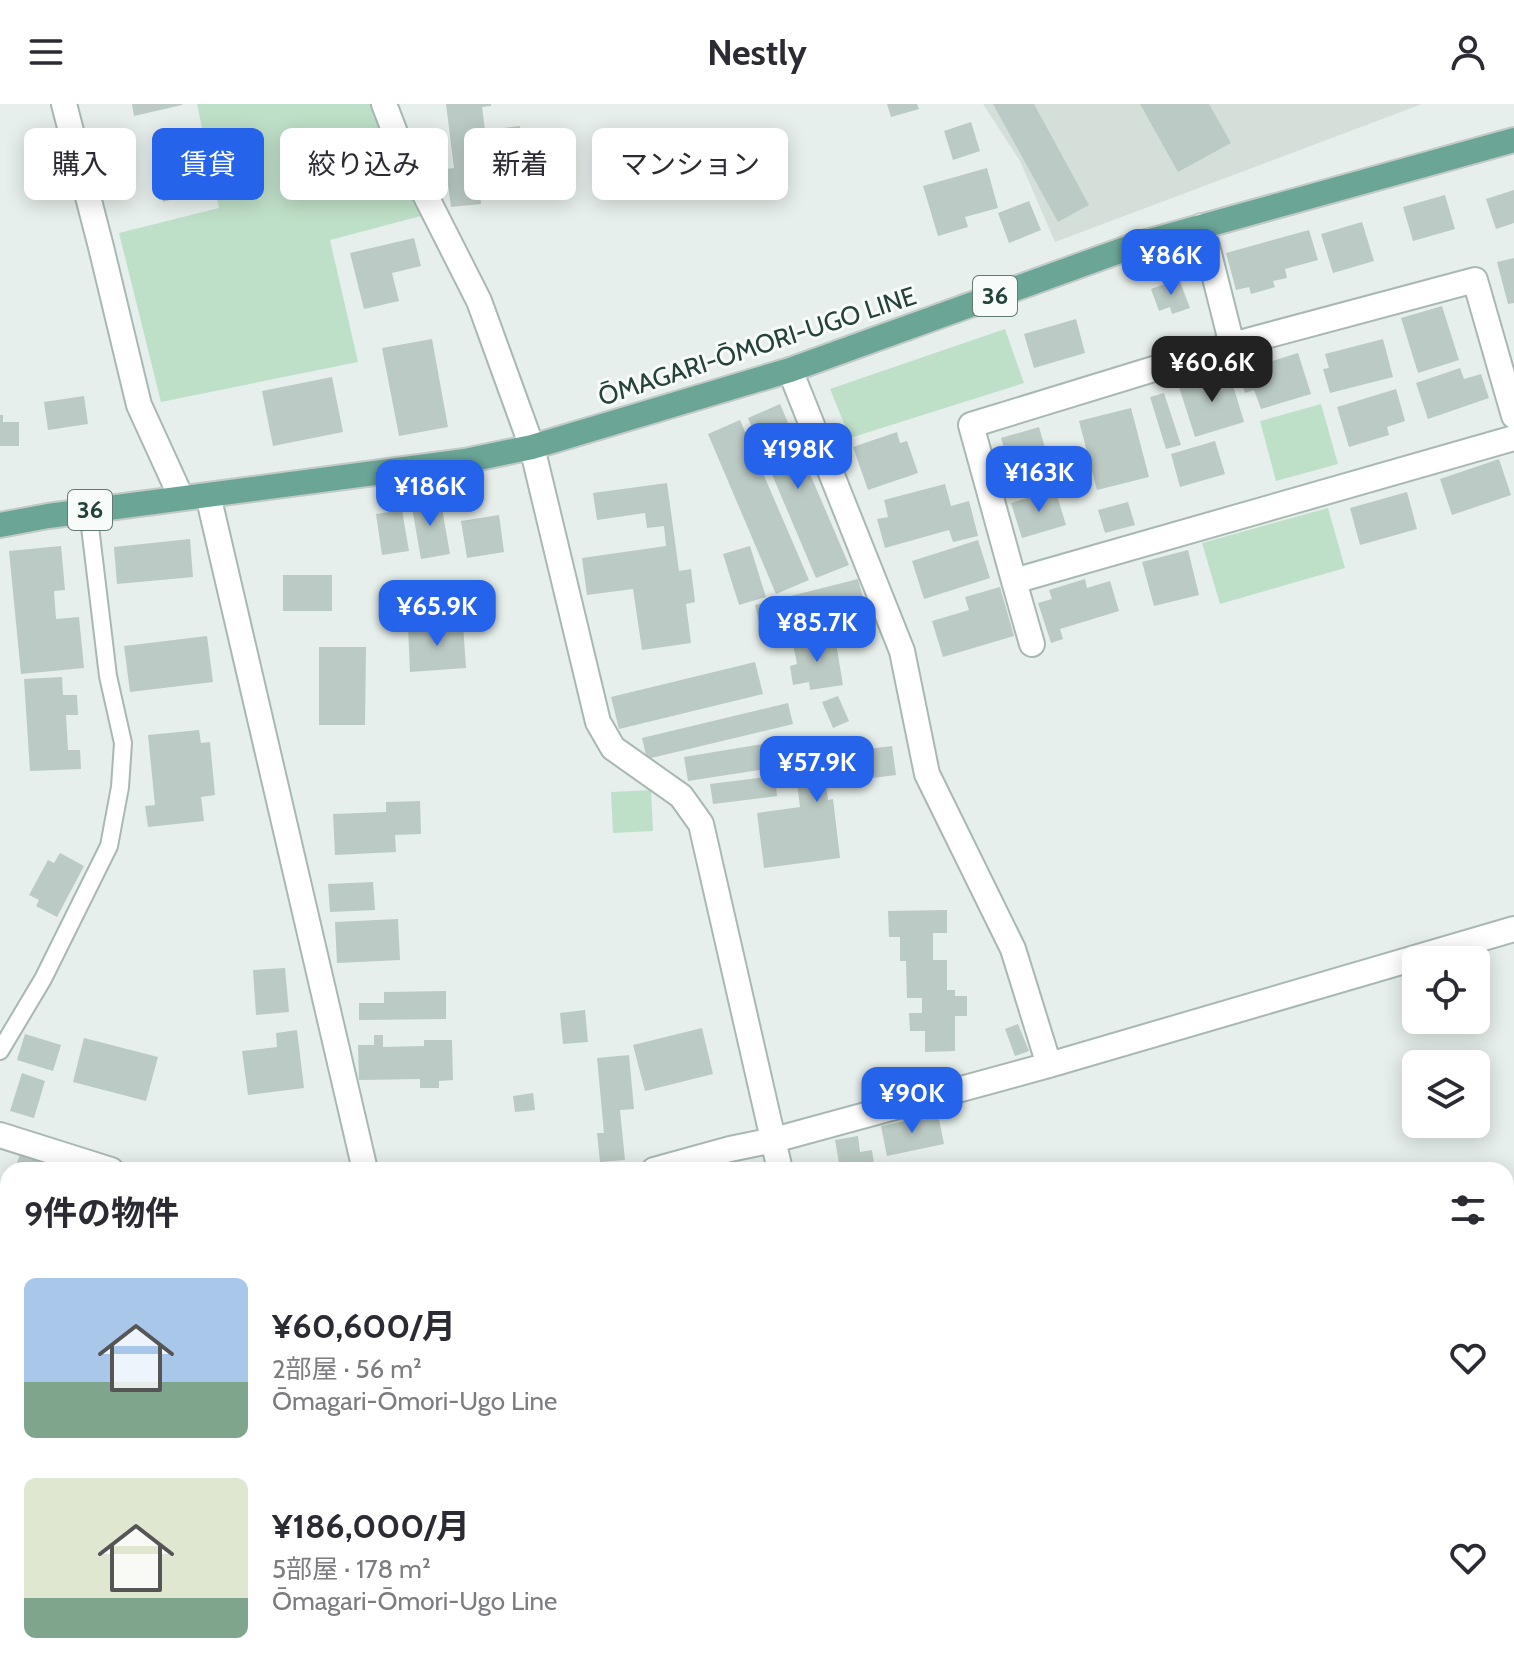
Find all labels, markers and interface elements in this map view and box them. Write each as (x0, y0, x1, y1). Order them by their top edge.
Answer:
icon: menu (24, 30, 68, 74)
text: Nestly (707, 30, 807, 74)
icon: person (1446, 30, 1490, 74)
chip: 購入 (24, 128, 136, 200)
chip: 賃貸 (152, 128, 264, 200)
chip: 絞り込み (280, 128, 448, 200)
chip: 新着 (464, 128, 576, 200)
chip: マンション (592, 128, 788, 200)
pin: ¥86K (1124, 229, 1218, 297)
text: ¥86K (1140, 239, 1202, 271)
road number: 36 (973, 276, 1017, 316)
street label: ŌMAGARI-ŌMORI-UGO LINE (594, 279, 920, 413)
pin: ¥60.6K (1147, 336, 1277, 404)
text: ¥60.6K (1169, 346, 1255, 378)
pin: ¥198K (742, 423, 854, 491)
text: ¥198K (762, 433, 834, 465)
pin: ¥163K (983, 446, 1095, 514)
text: ¥163K (1004, 456, 1074, 488)
pin: ¥186K (374, 460, 486, 528)
text: ¥186K (394, 470, 466, 502)
road number: 36 (68, 490, 112, 530)
pin: ¥65.9K (372, 580, 502, 648)
text: ¥65.9K (397, 590, 477, 622)
pin: ¥85.7K (752, 596, 882, 664)
text: ¥85.7K (777, 606, 857, 638)
pin: ¥57.9K (752, 736, 882, 804)
text: ¥57.9K (778, 746, 856, 778)
map controls (1402, 946, 1490, 1138)
button: locate (1402, 946, 1490, 1034)
button: layers (1402, 1050, 1490, 1138)
pin: ¥90K (865, 1067, 959, 1135)
text: ¥90K (880, 1077, 944, 1109)
icon: filters (1446, 1188, 1490, 1232)
text: 9件の物件 (24, 1192, 179, 1234)
text: ¥60,600/月 (272, 1305, 456, 1347)
icon: home (88, 1310, 184, 1406)
icon: heart (1446, 1336, 1490, 1380)
text: 2部屋 · 56 m² (272, 1353, 422, 1385)
text: Ōmagari-Ōmori-Ugo Line (272, 1385, 557, 1417)
text: ¥186,000/月 (272, 1505, 470, 1547)
icon: home (88, 1510, 184, 1606)
icon: heart (1446, 1536, 1490, 1580)
text: 5部屋 · 178 m² (272, 1553, 431, 1585)
text: Ōmagari-Ōmori-Ugo Line (272, 1585, 557, 1617)

